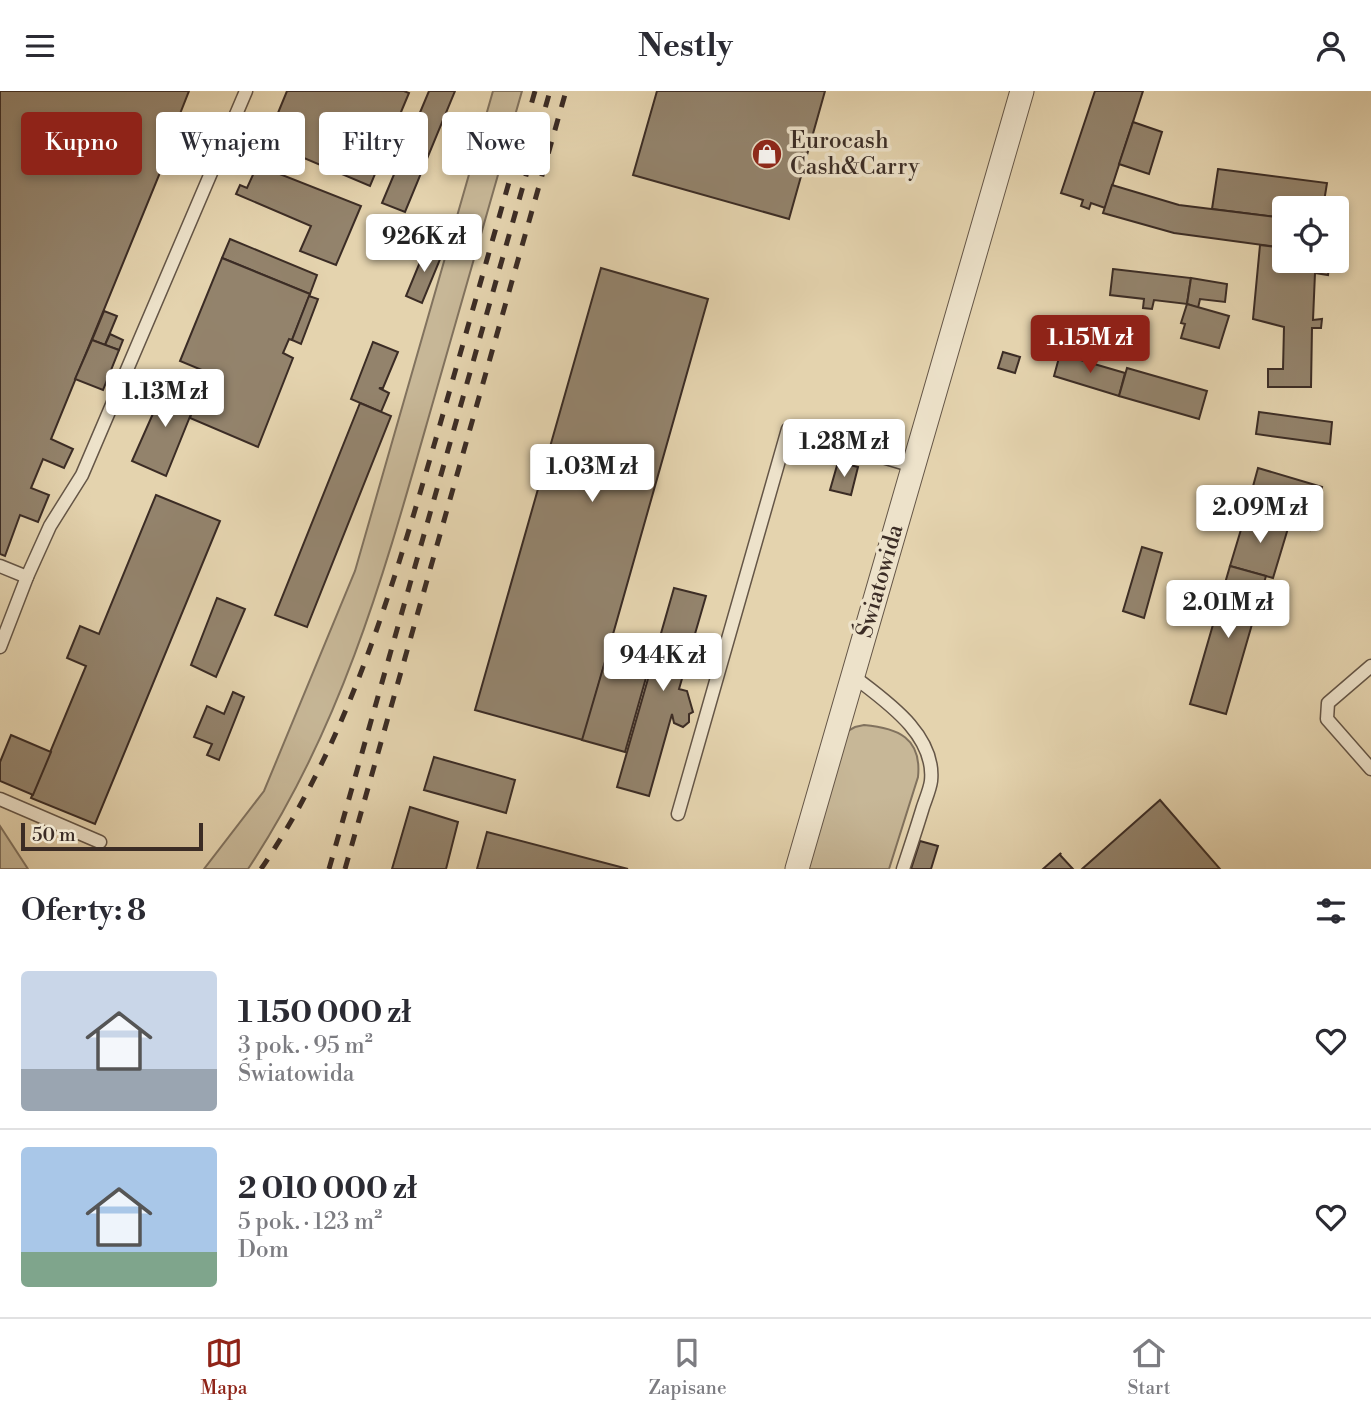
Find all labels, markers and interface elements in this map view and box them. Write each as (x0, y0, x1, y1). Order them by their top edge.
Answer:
text: Nestly (638, 26, 733, 66)
icon: menu (21, 27, 59, 65)
icon: person (1312, 27, 1350, 65)
chip: Kupno (21, 112, 142, 175)
chip: Wynajem (156, 112, 305, 175)
chip: Filtry (319, 112, 428, 175)
chip: Nowe (442, 112, 550, 175)
place label: Eurocash Cash&Carry (790, 127, 920, 181)
shop icon: Eurocash Cash&Carry (750, 137, 784, 171)
map controls (1272, 196, 1349, 273)
button: locate (1272, 196, 1349, 273)
pin: 926K zł (359, 215, 489, 274)
text: 926K zł (382, 223, 466, 251)
pin: 1.15M zł (1018, 315, 1162, 375)
text: 1.15M zł (1047, 324, 1133, 352)
pin: 1.13M zł (93, 369, 237, 429)
text: 1.13M zł (122, 378, 208, 406)
pin: 1.28M zł (772, 419, 916, 479)
text: 1.28M zł (799, 428, 889, 456)
pin: 1.03M zł (520, 445, 664, 504)
text: 1.03M zł (546, 453, 638, 481)
pin: 2.09M zł (1188, 485, 1332, 545)
text: 2.09M zł (1212, 494, 1308, 522)
street label: Światowida (848, 520, 910, 641)
pin: 2.01M zł (1156, 581, 1300, 640)
text: 2.01M zł (1182, 589, 1274, 617)
pin: 944K zł (598, 633, 728, 693)
text: 944K zł (620, 642, 706, 670)
scale bar (21, 820, 203, 852)
text: 50 m (32, 823, 76, 847)
text: Oferty: 8 (21, 892, 146, 930)
icon: filters (1312, 892, 1350, 930)
text: 1 150 000 zł (238, 994, 411, 1032)
icon: home (77, 999, 161, 1083)
icon: heart (1312, 1022, 1350, 1060)
text: 3 pok. · 95 m² (238, 1032, 373, 1060)
text: Światowida (238, 1060, 354, 1088)
text: 2 010 000 zł (238, 1170, 417, 1208)
icon: home (77, 1175, 161, 1259)
icon: heart (1312, 1198, 1350, 1236)
text: 5 pok. · 123 m² (238, 1208, 382, 1236)
text: Dom (238, 1236, 289, 1264)
tab: Mapa (200, 1334, 247, 1400)
tab: Zapisane (648, 1334, 727, 1400)
tab: Start (1127, 1334, 1171, 1400)

